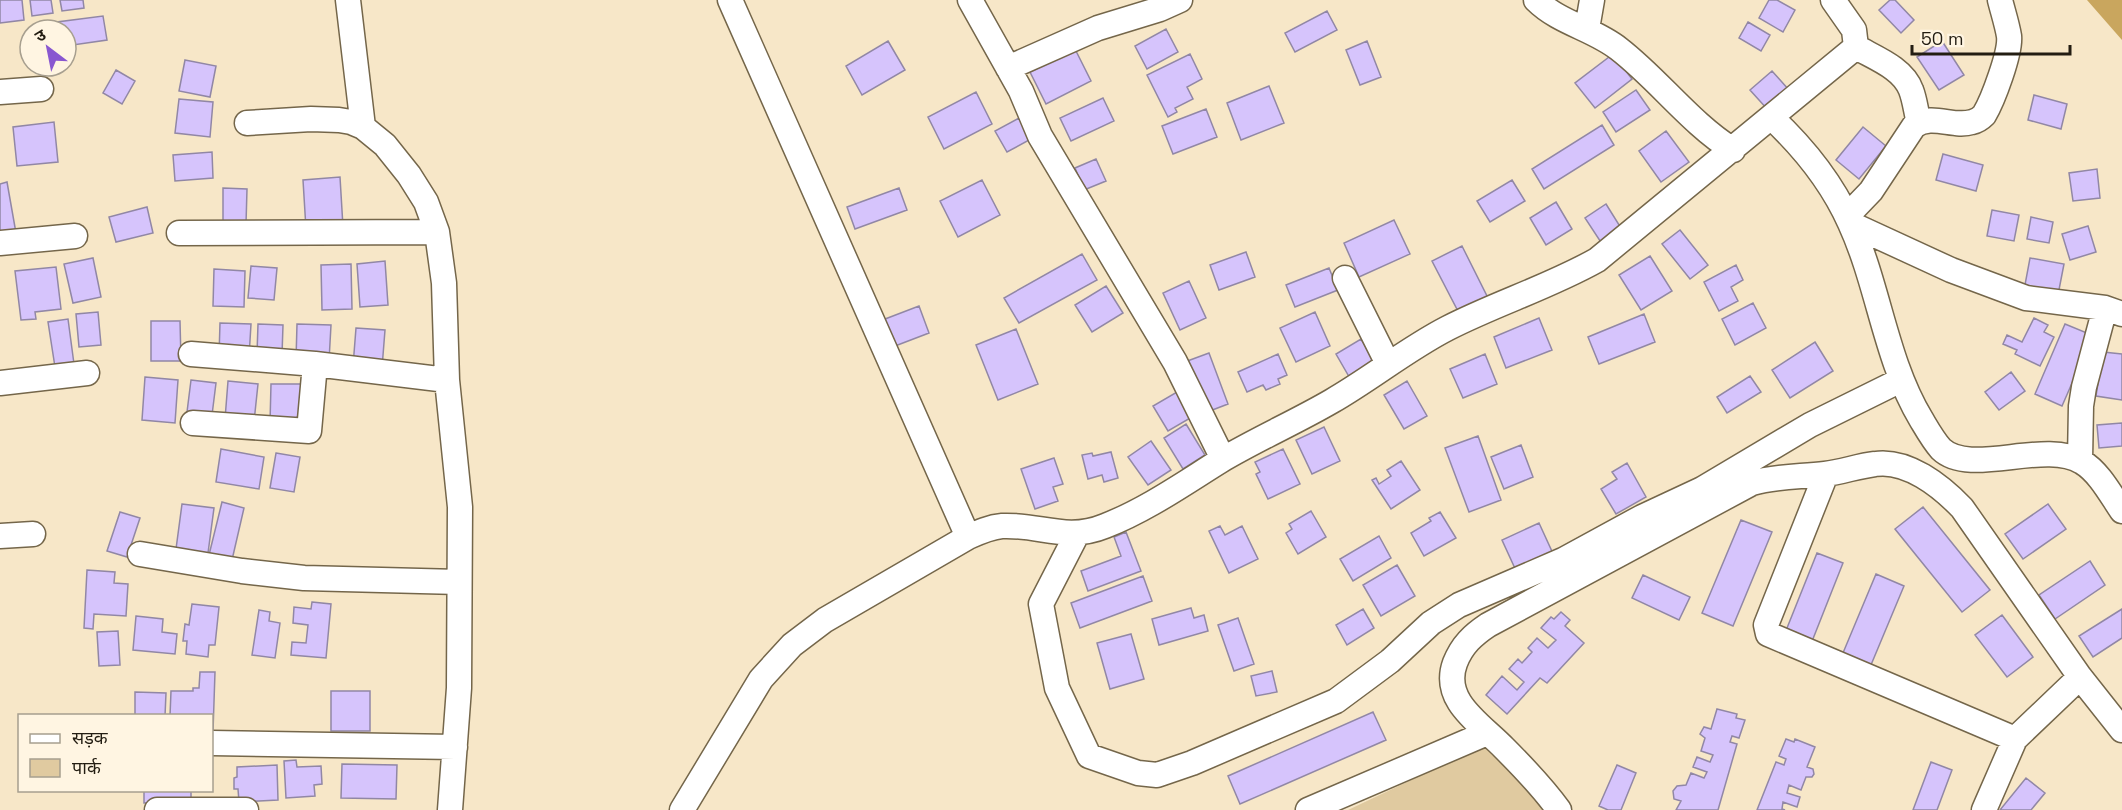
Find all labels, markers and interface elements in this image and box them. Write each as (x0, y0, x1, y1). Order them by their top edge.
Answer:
north arrow (18, 18, 78, 78)
scale bar (1912, 18, 2070, 56)
text: उ (31, 24, 50, 47)
text: 50 m (1921, 27, 1963, 50)
legend (18, 714, 213, 792)
text: सड़क (72, 726, 109, 749)
text: पार्क (72, 756, 102, 779)

